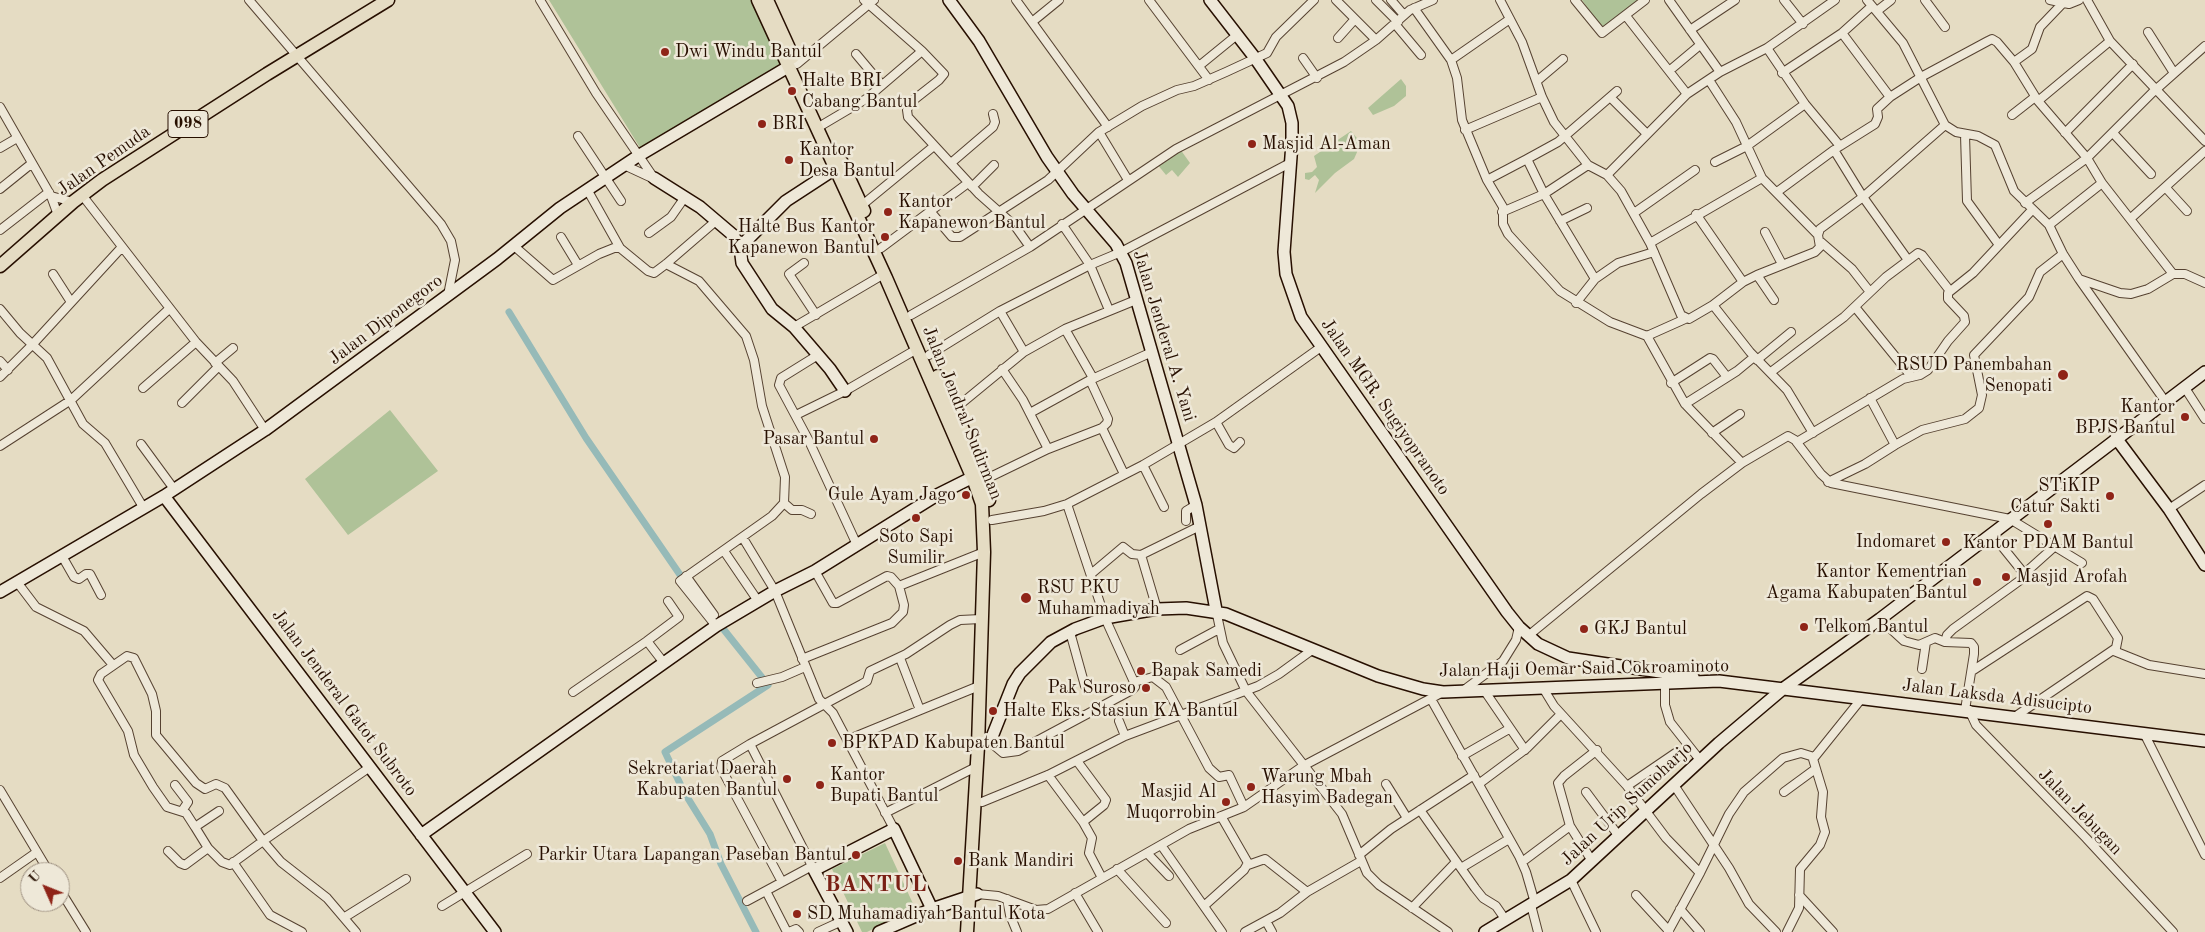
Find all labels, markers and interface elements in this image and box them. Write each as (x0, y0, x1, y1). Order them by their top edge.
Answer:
place label: Dwi Windu Bantul (675, 41, 822, 63)
marker: Dwi Windu Bantul (659, 46, 671, 58)
place label: Halte BRI Cabang Bantul (802, 70, 917, 112)
marker: Halte BRI Cabang Bantul (786, 85, 798, 97)
road number: 098 (168, 110, 208, 138)
place label: BRI (772, 113, 804, 135)
marker: BRI (756, 118, 768, 130)
street label: Jalan Pemuda (53, 121, 155, 201)
place label: Masjid Al-Aman (1262, 133, 1391, 155)
marker: Masjid Al-Aman (1246, 138, 1258, 150)
place label: Kantor Desa Bantul (799, 139, 895, 182)
marker: Kantor Desa Bantul (783, 154, 795, 166)
place label: Kantor Kapanewon Bantul (898, 191, 1045, 233)
marker: Kantor Kapanewon Bantul (882, 206, 894, 218)
place label: Halte Bus Kantor Kapanewon Bantul (728, 216, 875, 258)
marker: Halte Bus Kantor Kapanewon Bantul (879, 231, 891, 243)
street label: Jalan Jenderal A. Yani (1128, 248, 1200, 424)
street label: Jalan Diponegoro (325, 270, 447, 370)
street label: Jalan MGR. Sugiyopranoto (1316, 315, 1454, 499)
street label: Jalan Jendral Sudirman (917, 323, 1007, 503)
place label: RSUD Panembahan Senopati (1896, 354, 2052, 396)
marker: RSUD Panembahan Senopati (2056, 368, 2070, 382)
place label: Kantor BPJS Bantul (2075, 396, 2175, 438)
marker: Kantor BPJS Bantul (2179, 411, 2191, 423)
place label: Pasar Bantul (763, 428, 864, 450)
marker: Pasar Bantul (868, 433, 880, 445)
place label: STiKIP Catur Sakti (2010, 475, 2100, 518)
place label: Gule Ayam Jago (828, 484, 956, 506)
marker: Gule Ayam Jago (960, 489, 972, 501)
marker: STiKIP Catur Sakti (2104, 490, 2116, 502)
marker: Soto Sapi Sumilir (910, 512, 922, 524)
marker: Kantor PDAM Bantul (2042, 518, 2054, 530)
place label: Soto Sapi Sumilir (879, 526, 953, 568)
place label: Indomaret (1856, 531, 1936, 553)
place label: Kantor PDAM Bantul (1963, 532, 2133, 554)
marker: Indomaret (1940, 536, 1952, 548)
place label: Kantor Kementrian Agama Kabupaten Bantul (1766, 561, 1967, 604)
place label: Masjid Arofah (2016, 566, 2128, 588)
marker: Masjid Arofah (2000, 571, 2012, 583)
marker: Kantor Kementrian Agama Kabupaten Bantul (1971, 576, 1983, 588)
place label: RSU PKU Muhammadiyah (1037, 577, 1160, 620)
marker: RSU PKU Muhammadiyah (1019, 591, 1033, 605)
street label: Jalan Jenderal Gatot Subroto (267, 605, 421, 801)
place label: Telkom Bantul (1814, 616, 1928, 638)
place label: GKJ Bantul (1594, 618, 1687, 640)
marker: Telkom Bantul (1798, 621, 1810, 633)
marker: GKJ Bantul (1578, 623, 1590, 635)
street label: Jalan Haji Oemar Said Cokroaminoto (1439, 656, 1729, 682)
place label: Bapak Samedi (1151, 660, 1262, 682)
marker: Bapak Samedi (1135, 665, 1147, 677)
street label: Jalan Laksda Adisucipto (1901, 675, 2093, 719)
place label: Pak Suroso (1047, 677, 1136, 699)
marker: Pak Suroso (1140, 682, 1152, 694)
place label: Halte Eks. Stasiun KA Bantul (1003, 700, 1238, 722)
marker: Halte Eks. Stasiun KA Bantul (987, 705, 999, 717)
place label: BPKPAD Kabupaten Bantul (842, 732, 1065, 754)
marker: BPKPAD Kabupaten Bantul (826, 737, 838, 749)
street label: Jalan Urip Sumoharjo (1557, 737, 1697, 871)
place label: Sekretariat Daerah Kabupaten Bantul (628, 758, 777, 801)
place label: Kantor Bupati Bantul (830, 764, 938, 806)
street label: Jalan Jebugan (2033, 764, 2127, 860)
place label: Warung Mbah Hasyim Badegan (1261, 766, 1393, 809)
marker: Sekretariat Daerah Kabupaten Bantul (781, 773, 793, 785)
marker: Kantor Bupati Bantul (814, 779, 826, 791)
place label: Masjid Al Muqorrobin (1126, 781, 1216, 824)
marker: Warung Mbah Hasyim Badegan (1245, 781, 1257, 793)
marker: Masjid Al Muqorrobin (1220, 796, 1232, 808)
place label: Parkir Utara Lapangan Paseban Bantul (538, 844, 846, 866)
marker: Parkir Utara Lapangan Paseban Bantul (850, 849, 862, 861)
place label: Bank Mandiri (968, 850, 1074, 872)
marker: Bank Mandiri (952, 855, 964, 867)
north arrow (20, 862, 70, 912)
text: U (26, 868, 44, 886)
district label: BANTUL (824, 872, 928, 898)
place label: SD Muhamadiyah Bantul Kota (807, 903, 1045, 925)
marker: SD Muhamadiyah Bantul Kota (791, 908, 803, 920)

